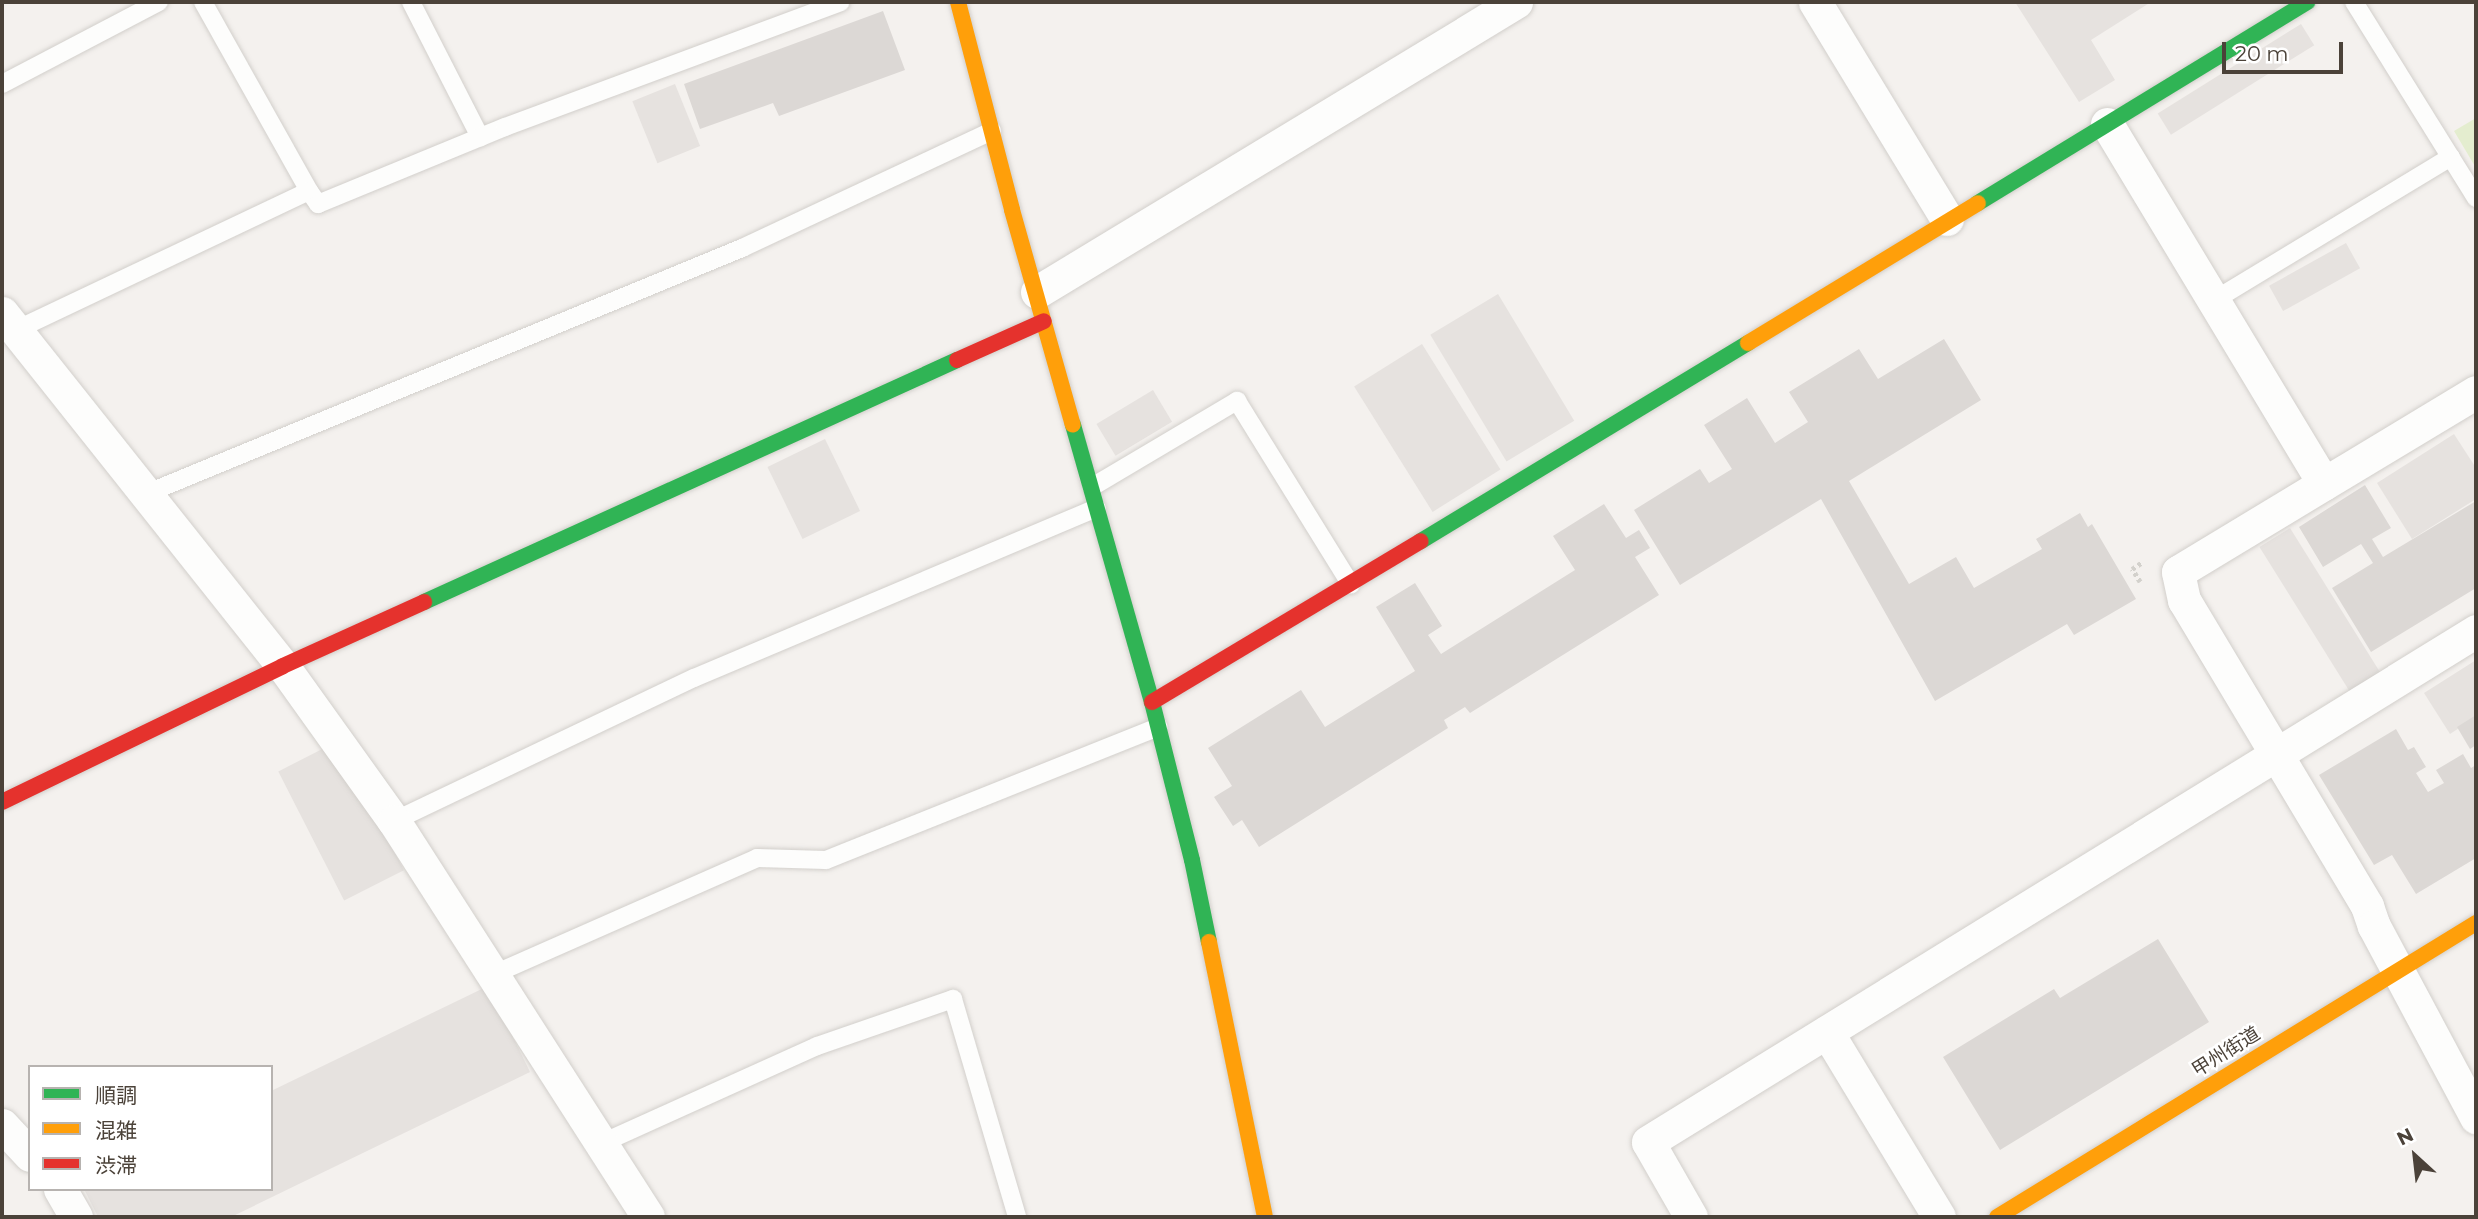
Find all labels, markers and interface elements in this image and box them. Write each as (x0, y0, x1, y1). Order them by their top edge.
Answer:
scale bar (2226, 28, 2347, 72)
text: 20 m (2235, 41, 2289, 66)
street label: 甲州街道 (2188, 1022, 2264, 1082)
legend (28, 1065, 273, 1191)
text: 順調 (95, 1083, 137, 1108)
text: 混雑 (95, 1118, 137, 1143)
north arrow (2380, 1121, 2450, 1191)
text: N (2393, 1123, 2417, 1151)
text: 渋滞 (95, 1153, 137, 1178)

